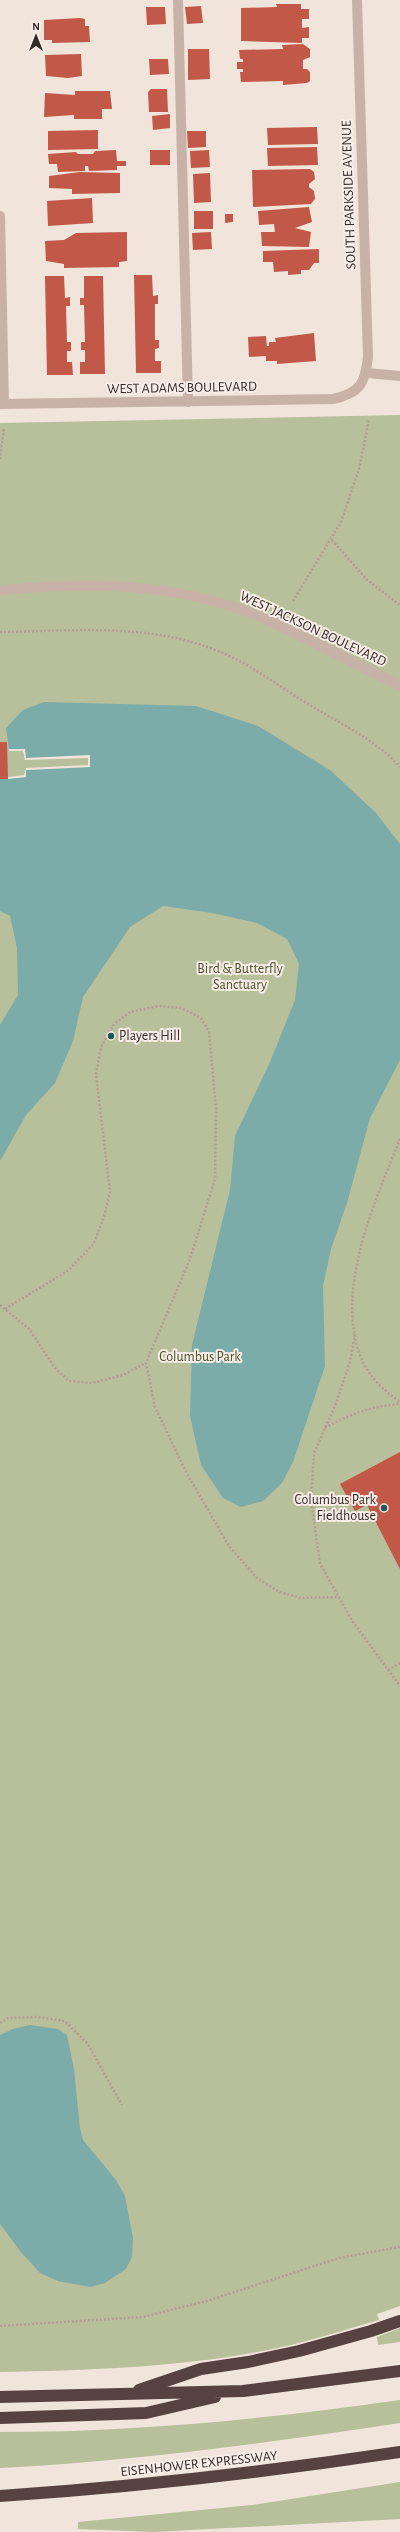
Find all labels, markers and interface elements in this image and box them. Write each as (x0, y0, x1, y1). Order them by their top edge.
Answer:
north arrow (16, 16, 56, 56)
text: N (32, 21, 40, 32)
street label: SOUTH PARKSIDE AVENUE (339, 120, 359, 270)
street label: WEST ADAMS BOULEVARD (107, 380, 257, 396)
street label: WEST JACKSON BOULEVARD (238, 589, 388, 669)
park label: Bird & Butterfly Sanctuary (197, 962, 283, 992)
place label: Players Hill (119, 1029, 180, 1043)
marker: Players Hill (106, 1031, 116, 1041)
park label: Columbus Park (159, 1350, 241, 1364)
place label: Columbus Park Fieldhouse (294, 1493, 377, 1523)
marker: Columbus Park Fieldhouse (379, 1503, 389, 1513)
street label: EISENHOWER EXPRESSWAY (120, 2449, 279, 2479)

